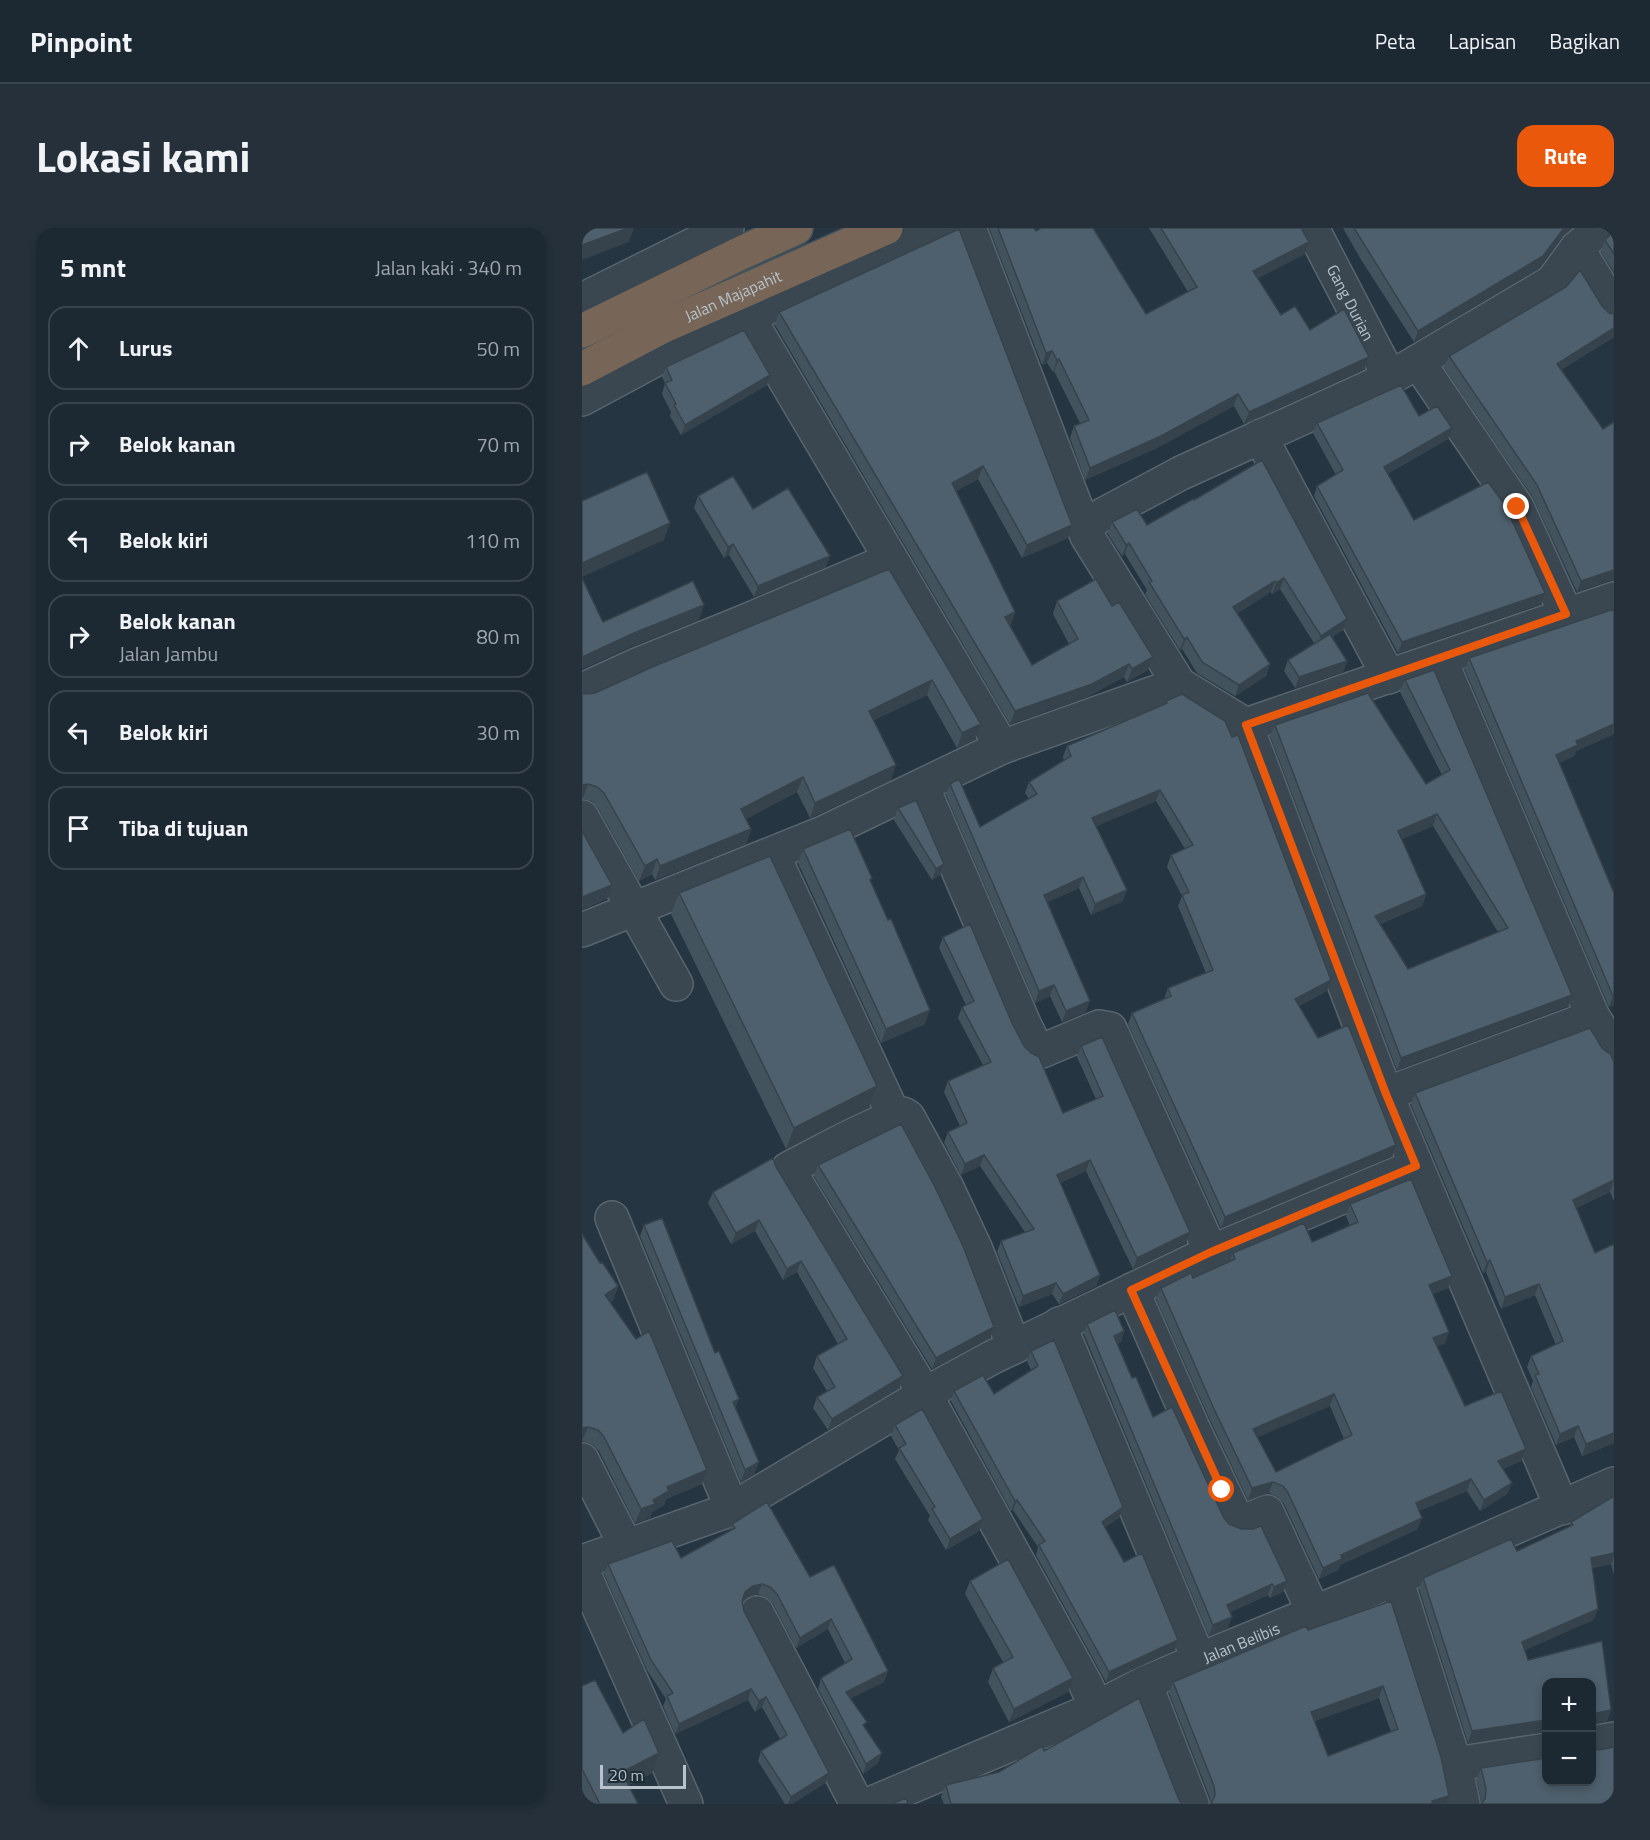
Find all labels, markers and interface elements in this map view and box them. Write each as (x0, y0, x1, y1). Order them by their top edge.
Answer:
text: Pinpoint (30, 20, 132, 63)
text: Peta (1375, 25, 1416, 57)
text: Lapisan (1449, 25, 1516, 57)
text: Bagikan (1549, 25, 1620, 57)
text: Lokasi kami (36, 124, 250, 188)
button: Rute (1517, 125, 1614, 187)
text: 5 mnt (60, 248, 126, 287)
text: Jalan kaki · 340 m (375, 252, 522, 283)
street label: Gang Durian (1321, 260, 1380, 345)
street label: Jalan Majapahit (681, 264, 786, 328)
text: Lurus (119, 331, 172, 365)
icon: ahead (62, 332, 95, 365)
text: 50 m (476, 333, 520, 364)
text: Belok kanan (119, 427, 236, 461)
icon: right (62, 428, 95, 461)
text: 70 m (476, 429, 520, 460)
route end (1503, 493, 1529, 519)
text: Belok kiri (119, 523, 208, 557)
icon: left (62, 524, 95, 557)
text: 110 m (465, 525, 520, 556)
text: Belok kanan (119, 604, 236, 638)
icon: right (62, 620, 95, 653)
text: 80 m (476, 621, 520, 652)
text: Jalan Jambu (119, 638, 218, 669)
text: Belok kiri (119, 715, 208, 749)
icon: left (62, 716, 95, 749)
text: 30 m (476, 717, 520, 748)
text: Tiba di tujuan (119, 811, 248, 845)
icon: arrive (62, 812, 95, 845)
route start (1208, 1476, 1234, 1502)
street label: Jalan Belibis (1199, 1616, 1283, 1669)
map controls (1542, 1678, 1596, 1786)
button: + (1542, 1678, 1596, 1732)
button: − (1542, 1732, 1596, 1786)
scale bar (600, 1762, 686, 1790)
text: 20 m (609, 1763, 644, 1787)

